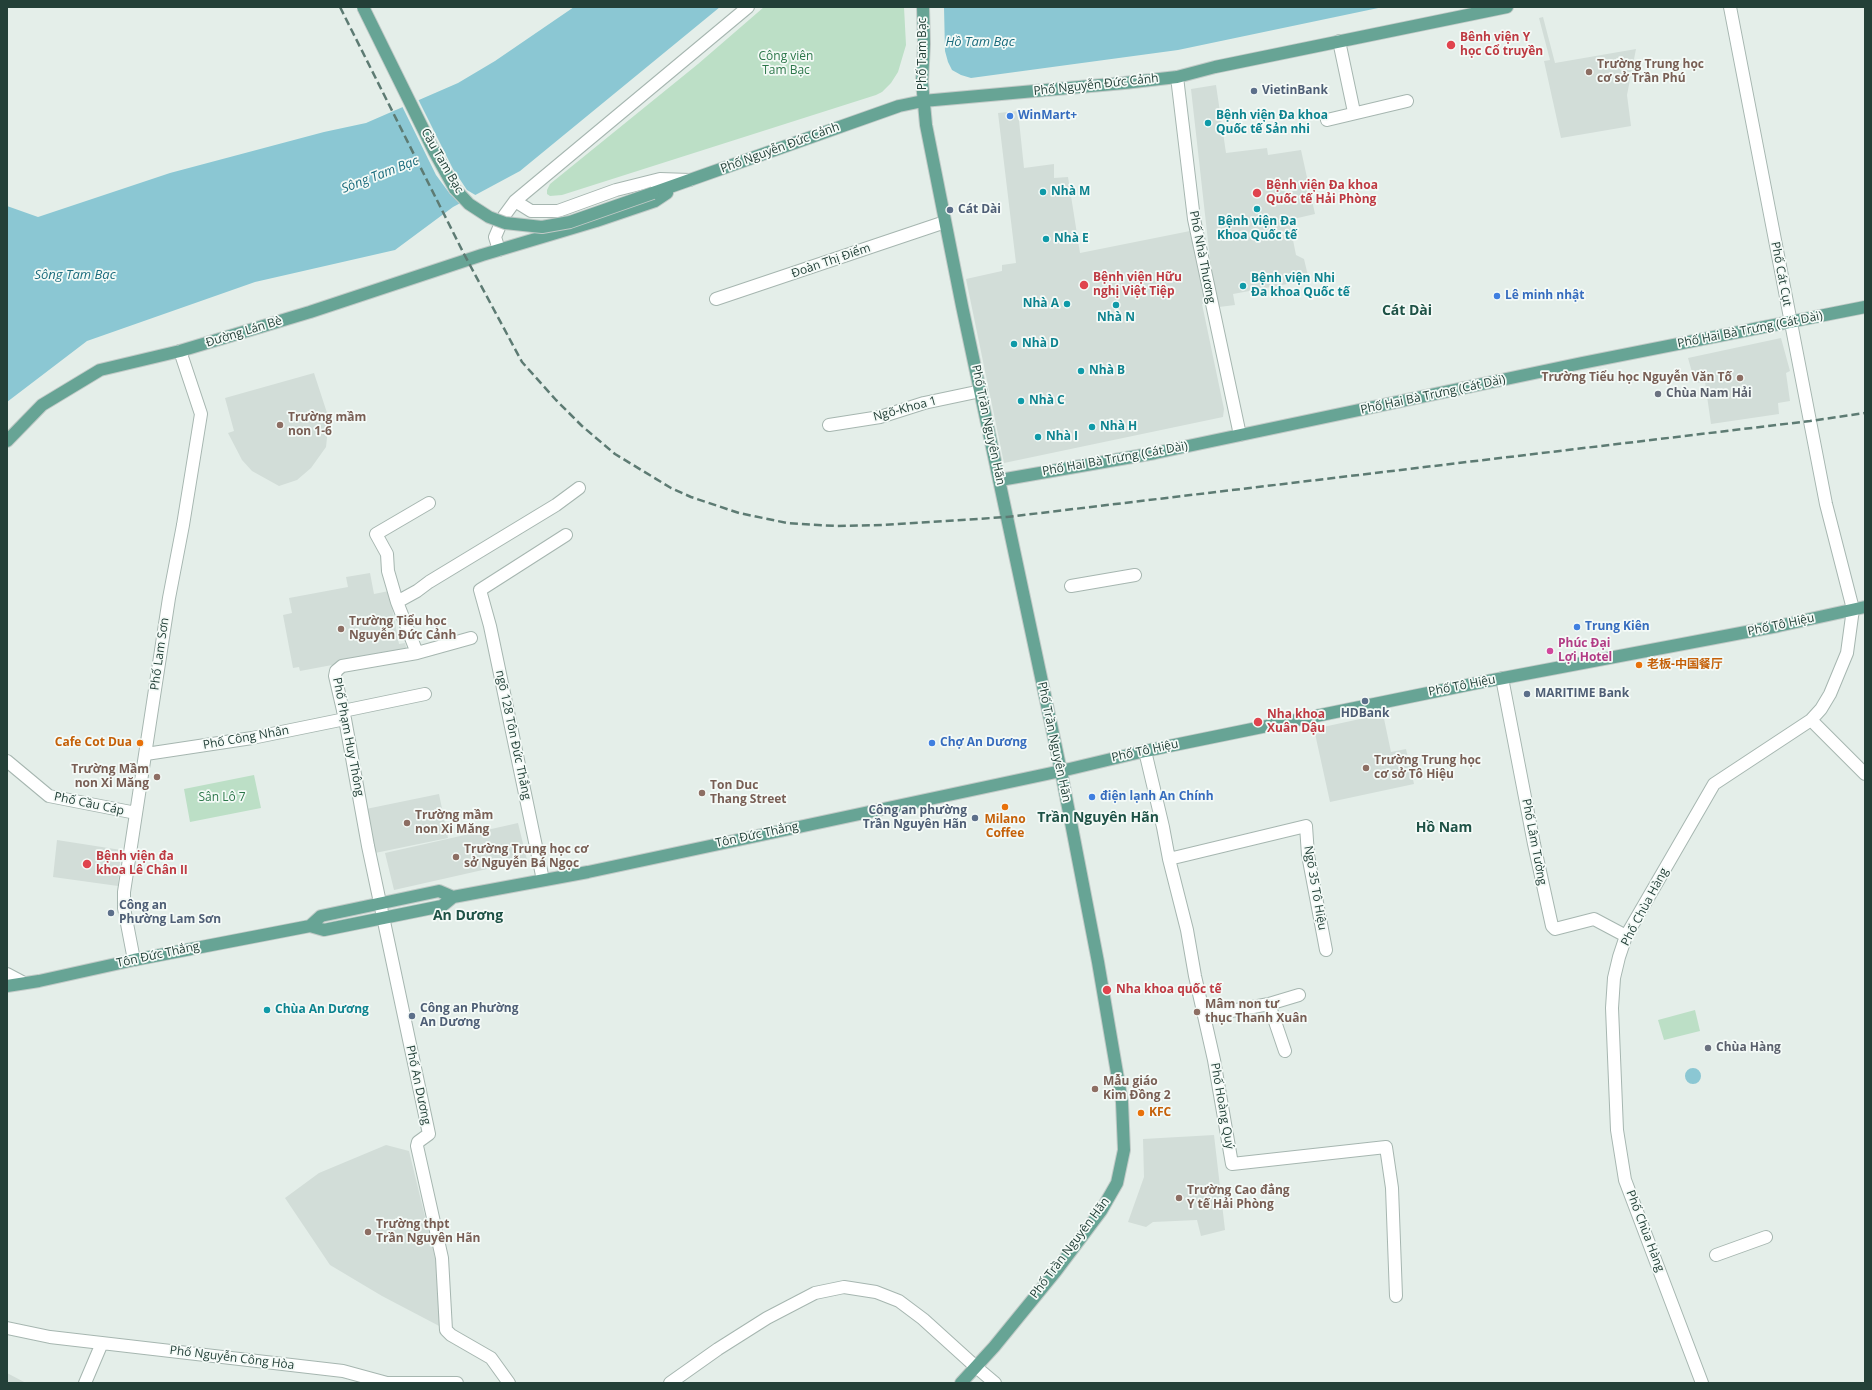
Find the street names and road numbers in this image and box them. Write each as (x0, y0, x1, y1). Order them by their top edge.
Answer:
street label: Phố Tam Bạc (916, 18, 930, 90)
street label: Phố Nguyễn Đức Cảnh (1033, 71, 1159, 99)
street label: Phố Nguyễn Đức Cảnh (719, 120, 841, 176)
street label: Cầu Tam Bạc (418, 126, 466, 196)
street label: Phố Nhà Thương (1186, 209, 1218, 305)
street label: Phố Cát Cụt (1768, 240, 1794, 308)
street label: Đoàn Thị Điểm (790, 241, 872, 281)
street label: Phố Hai Bà Trưng (Cát Dài) (1676, 309, 1824, 351)
street label: Đường Lán Bè (204, 314, 284, 350)
street label: Phố Trần Nguyên Hãn (968, 364, 1008, 486)
street label: Phố Hai Bà Trưng (Cát Dài) (1359, 373, 1507, 417)
street label: Ngõ-Khoa 1 (872, 394, 938, 424)
street label: Phố Hai Bà Trưng (Cát Dài) (1041, 439, 1189, 479)
street label: Phố Tô Hiệu (1746, 611, 1816, 639)
street label: Phố Lam Sơn (148, 617, 172, 691)
street label: ngõ 128 Tôn Đức Thắng (492, 669, 534, 801)
street label: Phố Tô Hiệu (1427, 672, 1497, 700)
street label: Phố Phạm Huy Thông (329, 676, 367, 798)
street label: Phố Trần Nguyên Hãn (1034, 681, 1074, 803)
street label: Phố Công Nhân (202, 723, 290, 753)
street label: Phố Tô Hiệu (1110, 737, 1180, 765)
street label: Phố Cầu Cáp (53, 790, 125, 818)
street label: Phố Lâm Tường (1519, 798, 1549, 886)
street label: Tôn Đức Thắng (714, 819, 800, 851)
street label: Ngõ 35 Tô Hiệu (1300, 845, 1330, 931)
street label: Phố Chùa Hàng (1618, 865, 1672, 949)
street label: Tôn Đức Thắng (115, 939, 201, 971)
street label: Phố An Dương (403, 1044, 433, 1126)
street label: Phố Hoàng Quý (1207, 1062, 1237, 1150)
street label: Phố Chùa Hàng (1623, 1188, 1667, 1274)
street label: Phố Trần Nguyên Hãn (1027, 1195, 1113, 1301)
street label: Phố Nguyễn Công Hòa (169, 1343, 295, 1373)

